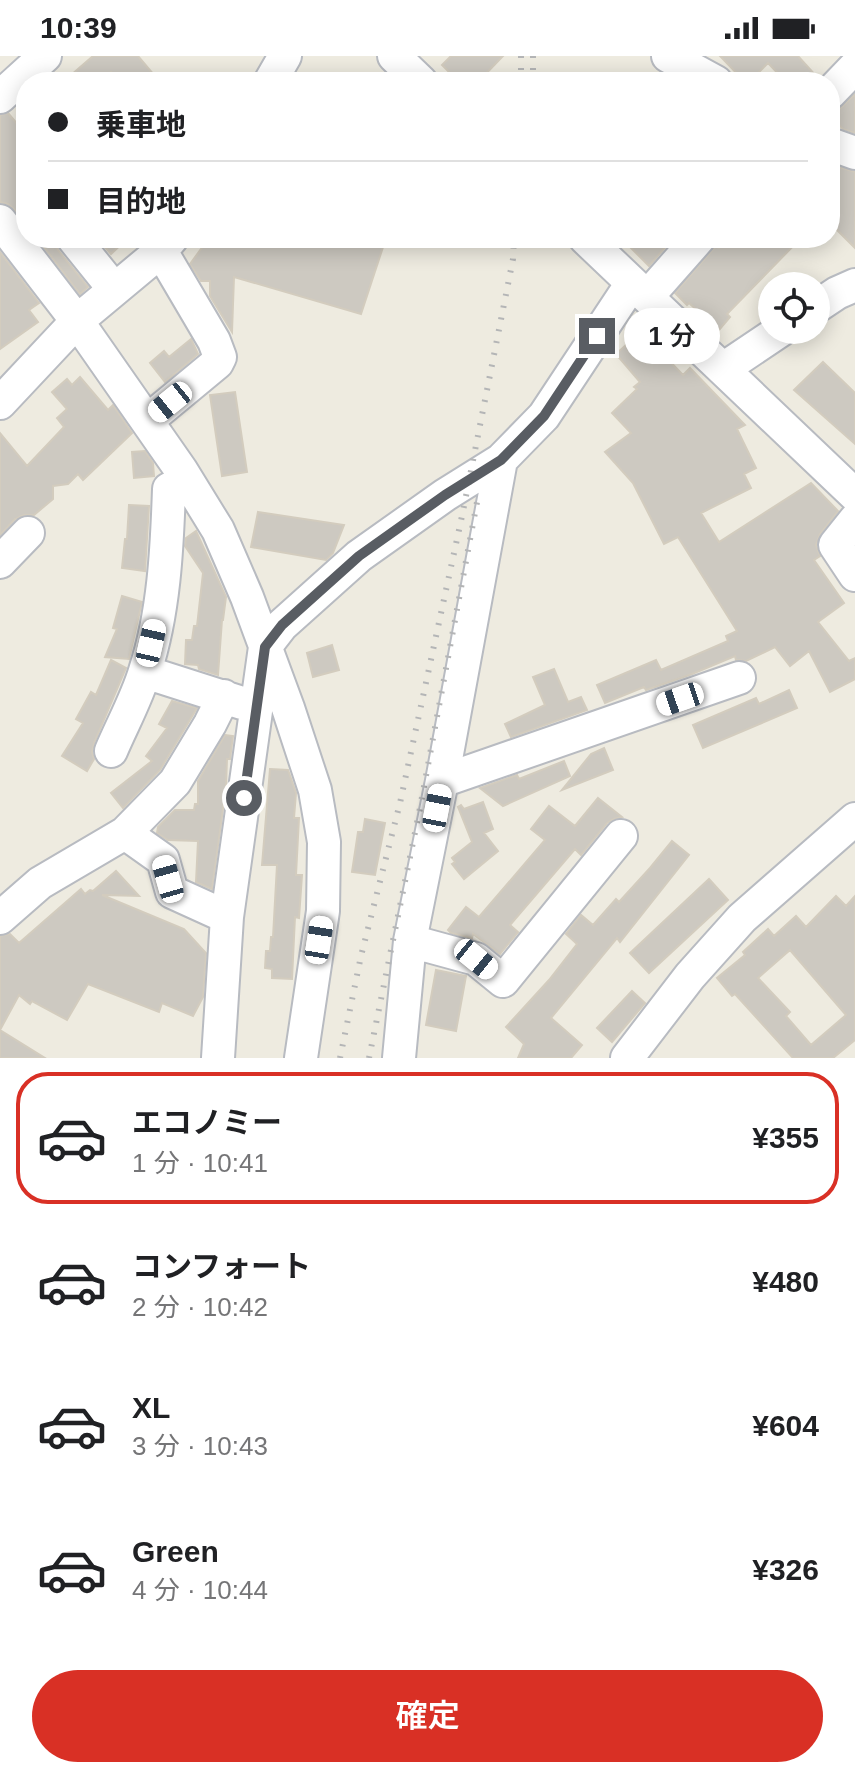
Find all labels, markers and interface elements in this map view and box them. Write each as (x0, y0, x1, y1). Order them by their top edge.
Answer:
text: 10:39 (40, 11, 117, 44)
text: 乗車地 (96, 108, 186, 141)
text: 目的地 (96, 185, 186, 218)
map controls (758, 272, 830, 344)
button: locate (758, 272, 830, 344)
callout: 1 分 (625, 308, 721, 364)
route end (579, 318, 615, 354)
text: 1 分 (648, 321, 696, 351)
car (144, 378, 196, 426)
car (134, 617, 168, 669)
car (653, 680, 707, 718)
route start (226, 780, 262, 816)
car (421, 782, 453, 834)
car (150, 853, 186, 905)
car (303, 914, 335, 966)
car (450, 935, 502, 983)
icon: car (36, 1102, 108, 1174)
text: エコノミー (132, 1106, 282, 1139)
text: ¥355 (752, 1121, 819, 1154)
text: 1 分 · 10:41 (132, 1148, 268, 1178)
icon: car (36, 1246, 108, 1318)
text: コンフォート (132, 1250, 311, 1283)
text: ¥480 (752, 1265, 819, 1298)
text: 2 分 · 10:42 (132, 1292, 268, 1322)
icon: car (36, 1390, 108, 1462)
text: XL (132, 1391, 170, 1424)
text: ¥604 (752, 1409, 819, 1442)
text: 3 分 · 10:43 (132, 1431, 268, 1461)
icon: car (36, 1534, 108, 1606)
text: Green (132, 1535, 219, 1568)
text: ¥326 (752, 1553, 819, 1586)
text: 4 分 · 10:44 (132, 1575, 268, 1605)
button: 確定 (32, 1670, 823, 1762)

